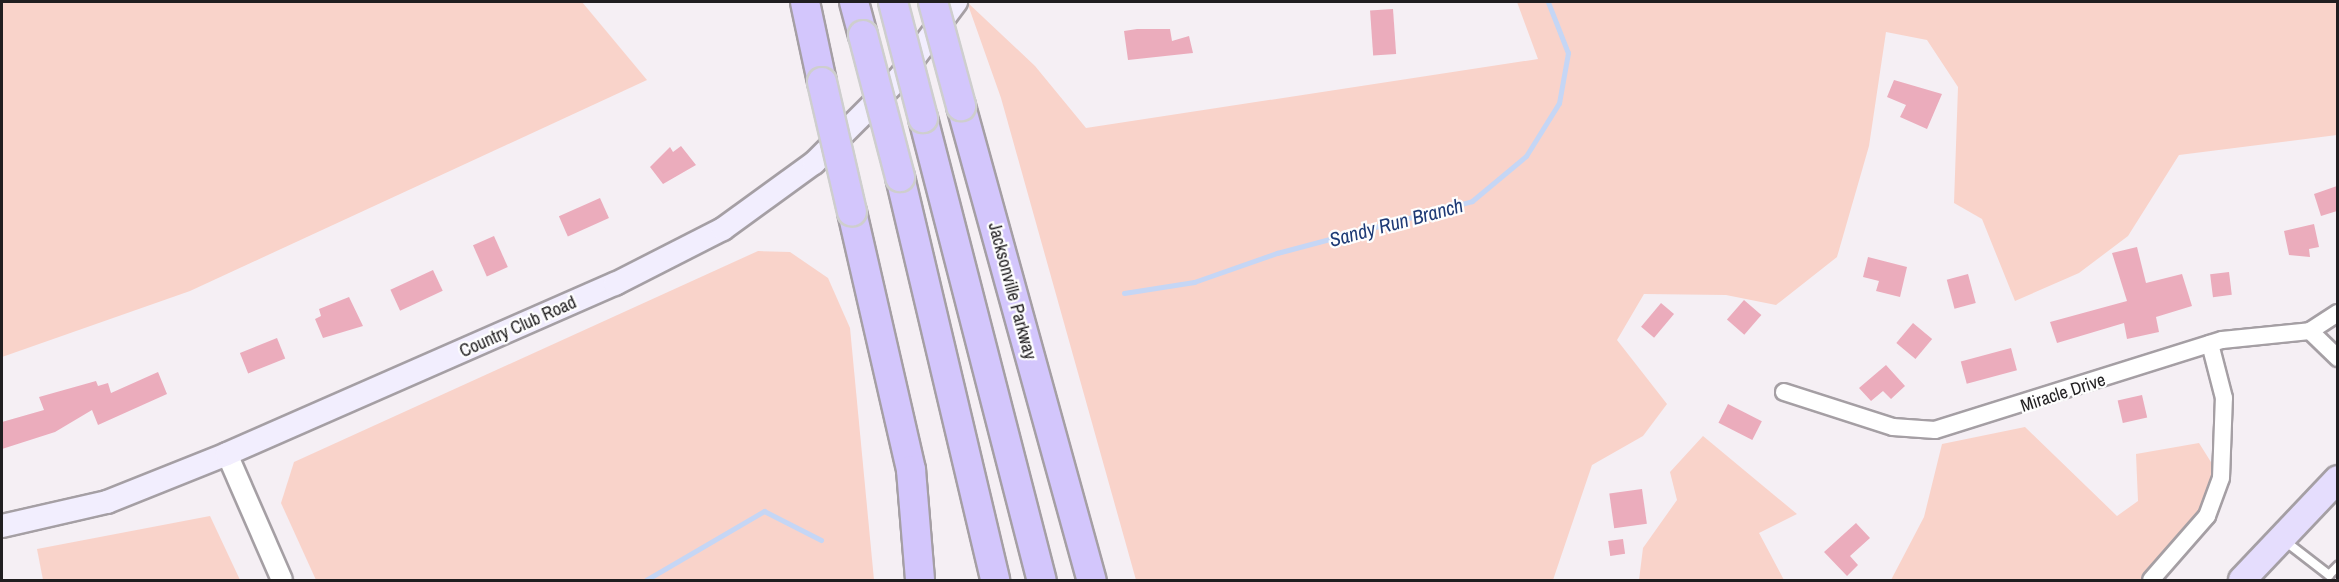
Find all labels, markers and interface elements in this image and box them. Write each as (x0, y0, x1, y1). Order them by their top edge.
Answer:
water label: Sandy Run Branch (1326, 193, 1466, 251)
street label: Jacksonville Parkway (983, 220, 1041, 362)
street label: Country Club Road (456, 292, 580, 362)
street label: Miracle Drive (2018, 369, 2108, 417)

